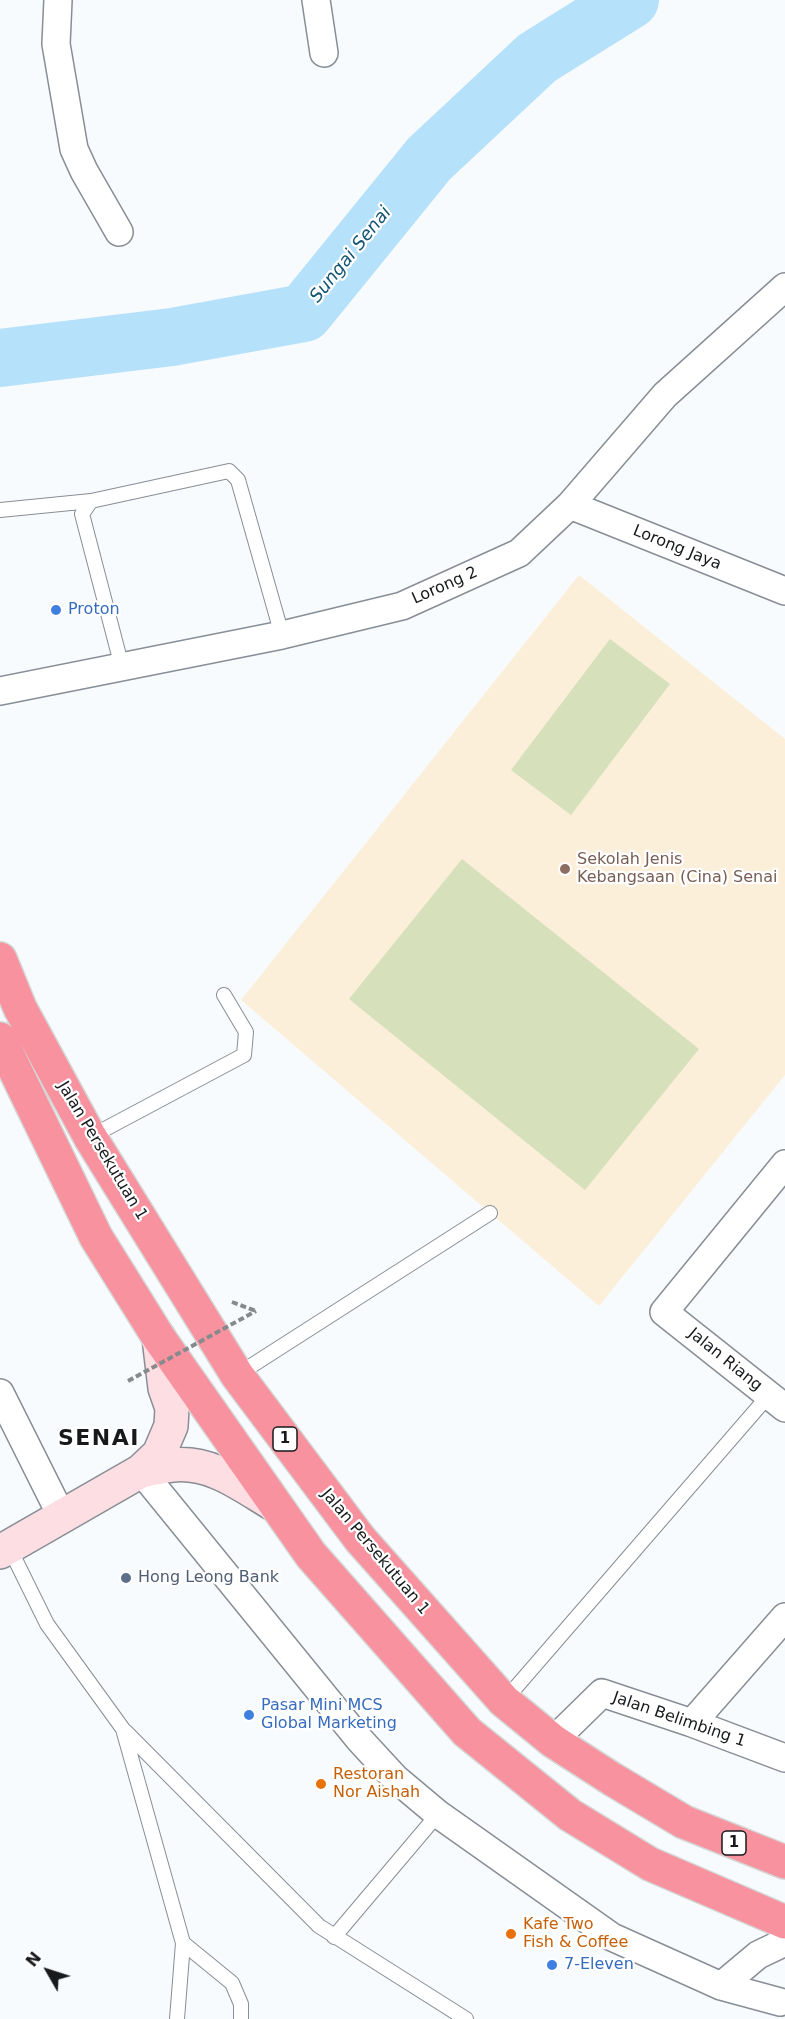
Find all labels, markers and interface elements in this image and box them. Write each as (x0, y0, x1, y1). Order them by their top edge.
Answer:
water label: Sungai Senai (306, 203, 396, 307)
street label: Lorong Jaya (630, 522, 724, 574)
street label: Lorong 2 (409, 563, 481, 609)
place label: Proton (68, 600, 120, 620)
marker: Proton (49, 603, 63, 617)
place label: Sekolah Jenis Kebangsaan (Cina) Senai (577, 850, 777, 888)
marker: Sekolah Jenis Kebangsaan (Cina) Senai (558, 862, 572, 876)
street label: Jalan Persekutuan 1 (53, 1078, 151, 1224)
street label: Jalan Riang (684, 1324, 766, 1396)
district label: SENAI (58, 1426, 140, 1452)
road number: 1 (273, 1427, 297, 1451)
street label: Jalan Persekutuan 1 (317, 1485, 433, 1619)
place label: Hong Leong Bank (138, 1568, 279, 1588)
marker: Hong Leong Bank (119, 1571, 133, 1585)
street label: Jalan Belimbing 1 (610, 1688, 748, 1752)
place label: Pasar Mini MCS Global Marketing (261, 1696, 397, 1734)
marker: Pasar Mini MCS Global Marketing (242, 1708, 256, 1722)
place label: Restoran Nor Aishah (333, 1765, 420, 1803)
marker: Restoran Nor Aishah (314, 1777, 328, 1791)
road number: 1 (722, 1831, 746, 1855)
place label: Kafe Two Fish & Coffee (523, 1915, 628, 1953)
marker: Kafe Two Fish & Coffee (504, 1927, 518, 1941)
north arrow (18, 1941, 78, 2001)
text: N (22, 1948, 45, 1971)
place label: 7-Eleven (564, 1955, 634, 1975)
marker: 7-Eleven (545, 1958, 559, 1972)

